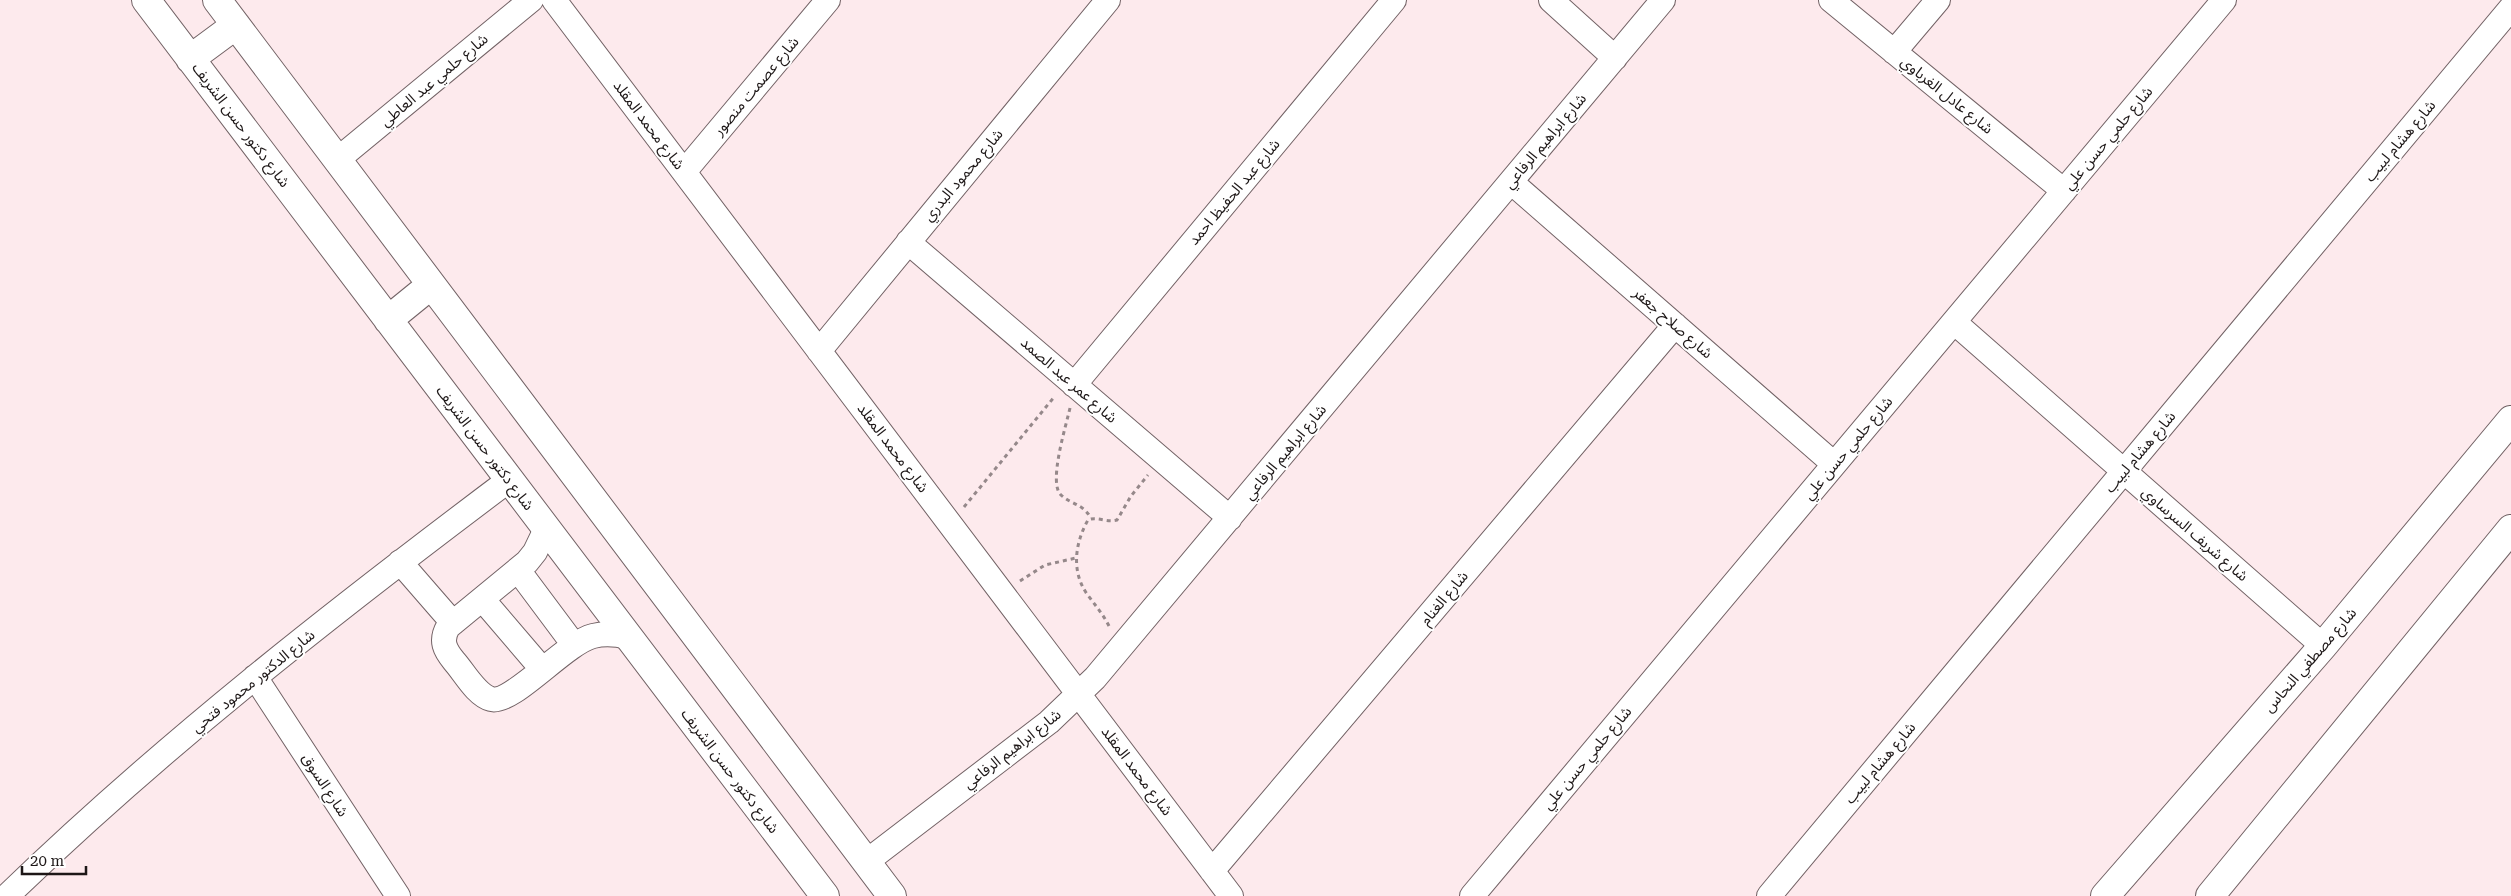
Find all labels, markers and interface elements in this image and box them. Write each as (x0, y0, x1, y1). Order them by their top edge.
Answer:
street label: شارع حلمي عبد العاطي (376, 30, 494, 133)
street label: شارع عصمت منصور (709, 33, 805, 142)
street label: شارع عادل الغرباوي (1895, 52, 1997, 140)
street label: شارع دكتور حسن الشريف (186, 59, 294, 193)
street label: شارع محمد المقلد (607, 77, 689, 175)
street label: شارع حلمي حسن علي (2060, 83, 2159, 195)
street label: شارع ابراهيم الرفاعي (1500, 90, 1593, 194)
street label: شارع هشام لبيب (2361, 96, 2442, 187)
street label: شارع محمود البدري (919, 125, 1009, 227)
street label: شارع عبد الحفيظ احمد (1184, 135, 1286, 251)
street label: شارع صلاح جعفر (1627, 283, 1716, 365)
street label: شارع عمر عبد الصمد (1015, 333, 1121, 429)
street label: شارع دكتور حسن الشريف (430, 382, 538, 516)
street label: شارع حلمي حسن علي (1800, 393, 1899, 505)
street label: شارع محمد المقلد (851, 400, 933, 498)
street label: شارع ابراهيم الرفاعي (1240, 401, 1333, 505)
street label: شارع هشام لبيب (2101, 407, 2182, 498)
street label: شارع شريف السرساوي (2136, 483, 2252, 587)
street label: شارع الغنام (1416, 567, 1474, 631)
street label: شارع مصطفي النحاس (2260, 604, 2363, 718)
street label: شارع الدكتور محمود فتحي (188, 626, 320, 739)
street label: شارع حلمي حسن علي (1539, 703, 1638, 815)
street label: شارع دكتور حسن الشريف (675, 705, 783, 839)
street label: شارع ابراهيم الرفاعي (960, 705, 1066, 795)
street label: شارع هشام لبيب (1841, 718, 1922, 809)
street label: شارع محمد المقلد (1095, 723, 1177, 821)
street label: شارع السوق (295, 750, 352, 822)
scale bar (22, 844, 86, 876)
text: 20 m (30, 852, 65, 870)

